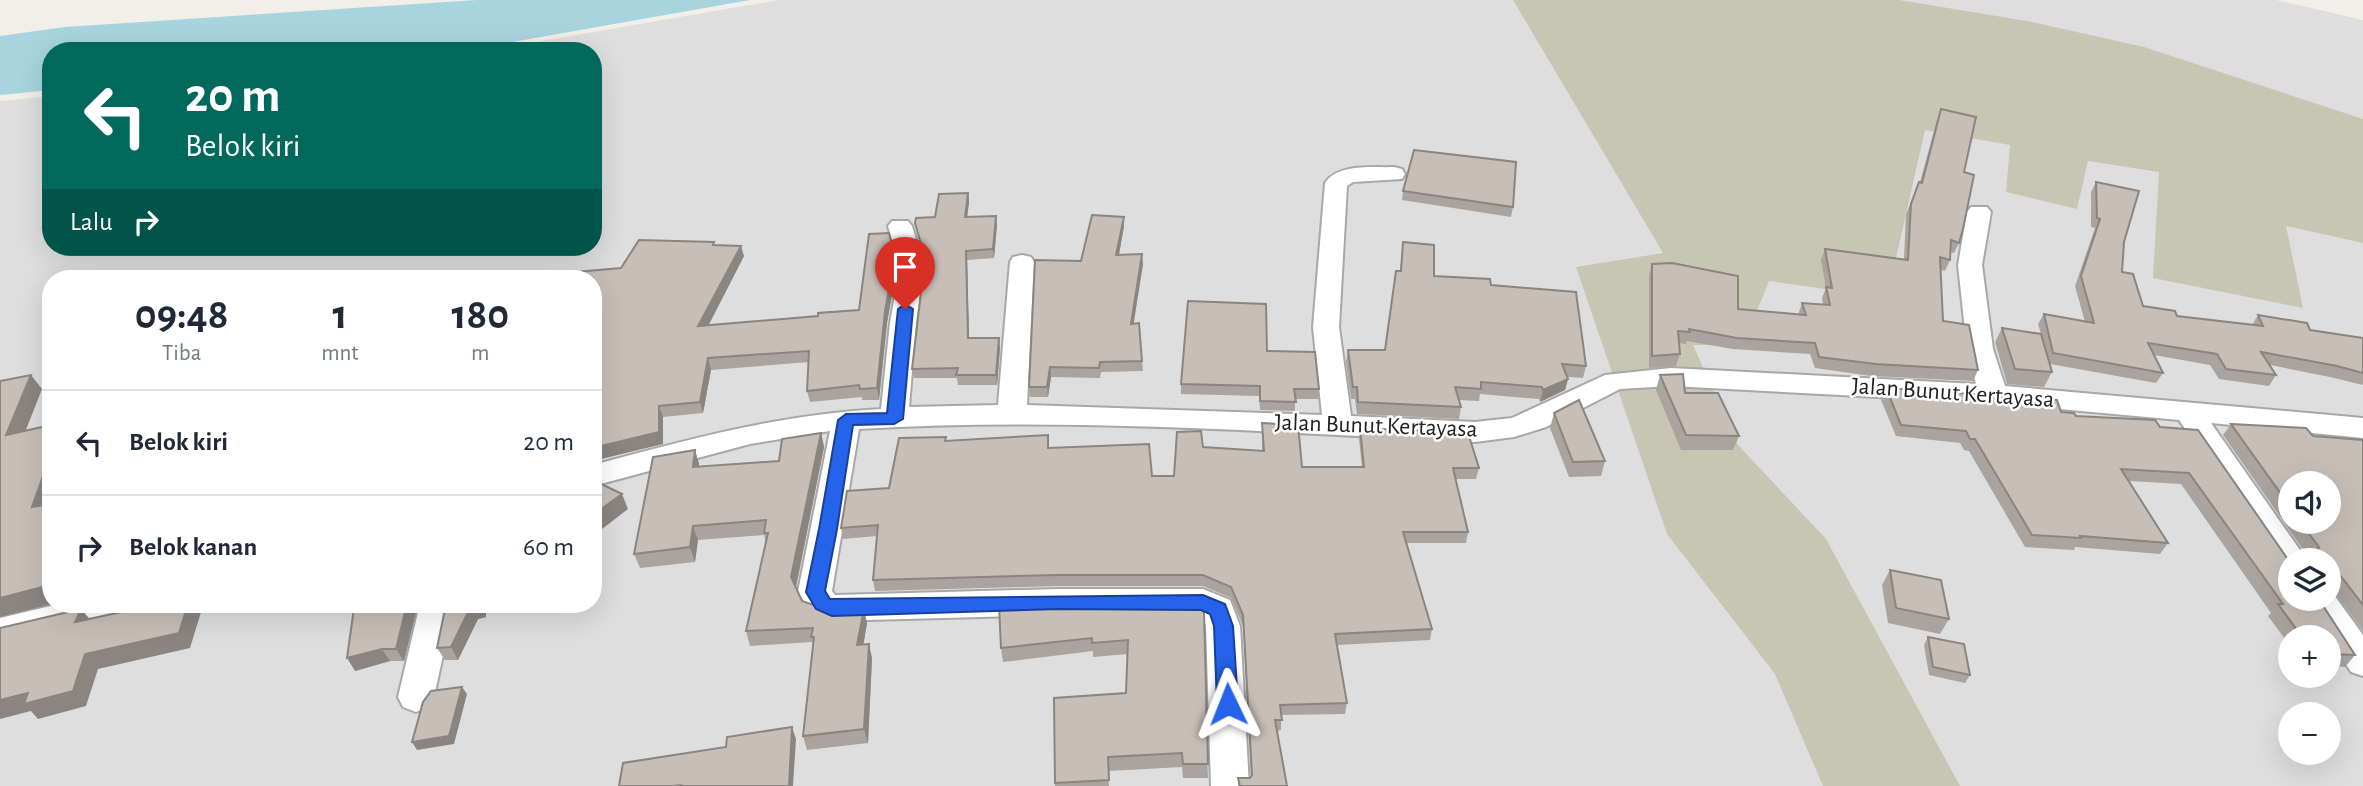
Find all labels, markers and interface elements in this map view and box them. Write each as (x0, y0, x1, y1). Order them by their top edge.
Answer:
icon: left (70, 70, 161, 161)
text: 20 m (185, 72, 281, 121)
text: Belok kiri (185, 130, 301, 162)
icon: right (127, 203, 165, 241)
text: Lalu (70, 209, 113, 235)
pin (875, 237, 935, 309)
icon: arrive (886, 248, 924, 286)
text: 09:48 (135, 294, 228, 336)
text: 1 (332, 294, 348, 336)
text: 180 (451, 294, 509, 336)
text: Tiba (162, 342, 201, 365)
text: mnt (321, 342, 359, 365)
text: m (471, 342, 490, 365)
street label: Jalan Bunut Kertayasa (1851, 374, 2055, 412)
street label: Jalan Bunut Kertayasa (1274, 410, 1478, 442)
icon: left (70, 424, 108, 462)
text: Belok kiri (129, 429, 228, 455)
text: 20 m (523, 429, 574, 455)
map controls (2278, 471, 2341, 765)
button: sound (2278, 471, 2341, 534)
icon: right (70, 529, 108, 567)
text: Belok kanan (129, 534, 257, 560)
text: 60 m (523, 534, 574, 560)
button: layers (2278, 548, 2341, 611)
button: + (2278, 625, 2341, 688)
position arrow (1191, 667, 1265, 741)
button: − (2278, 702, 2341, 765)

